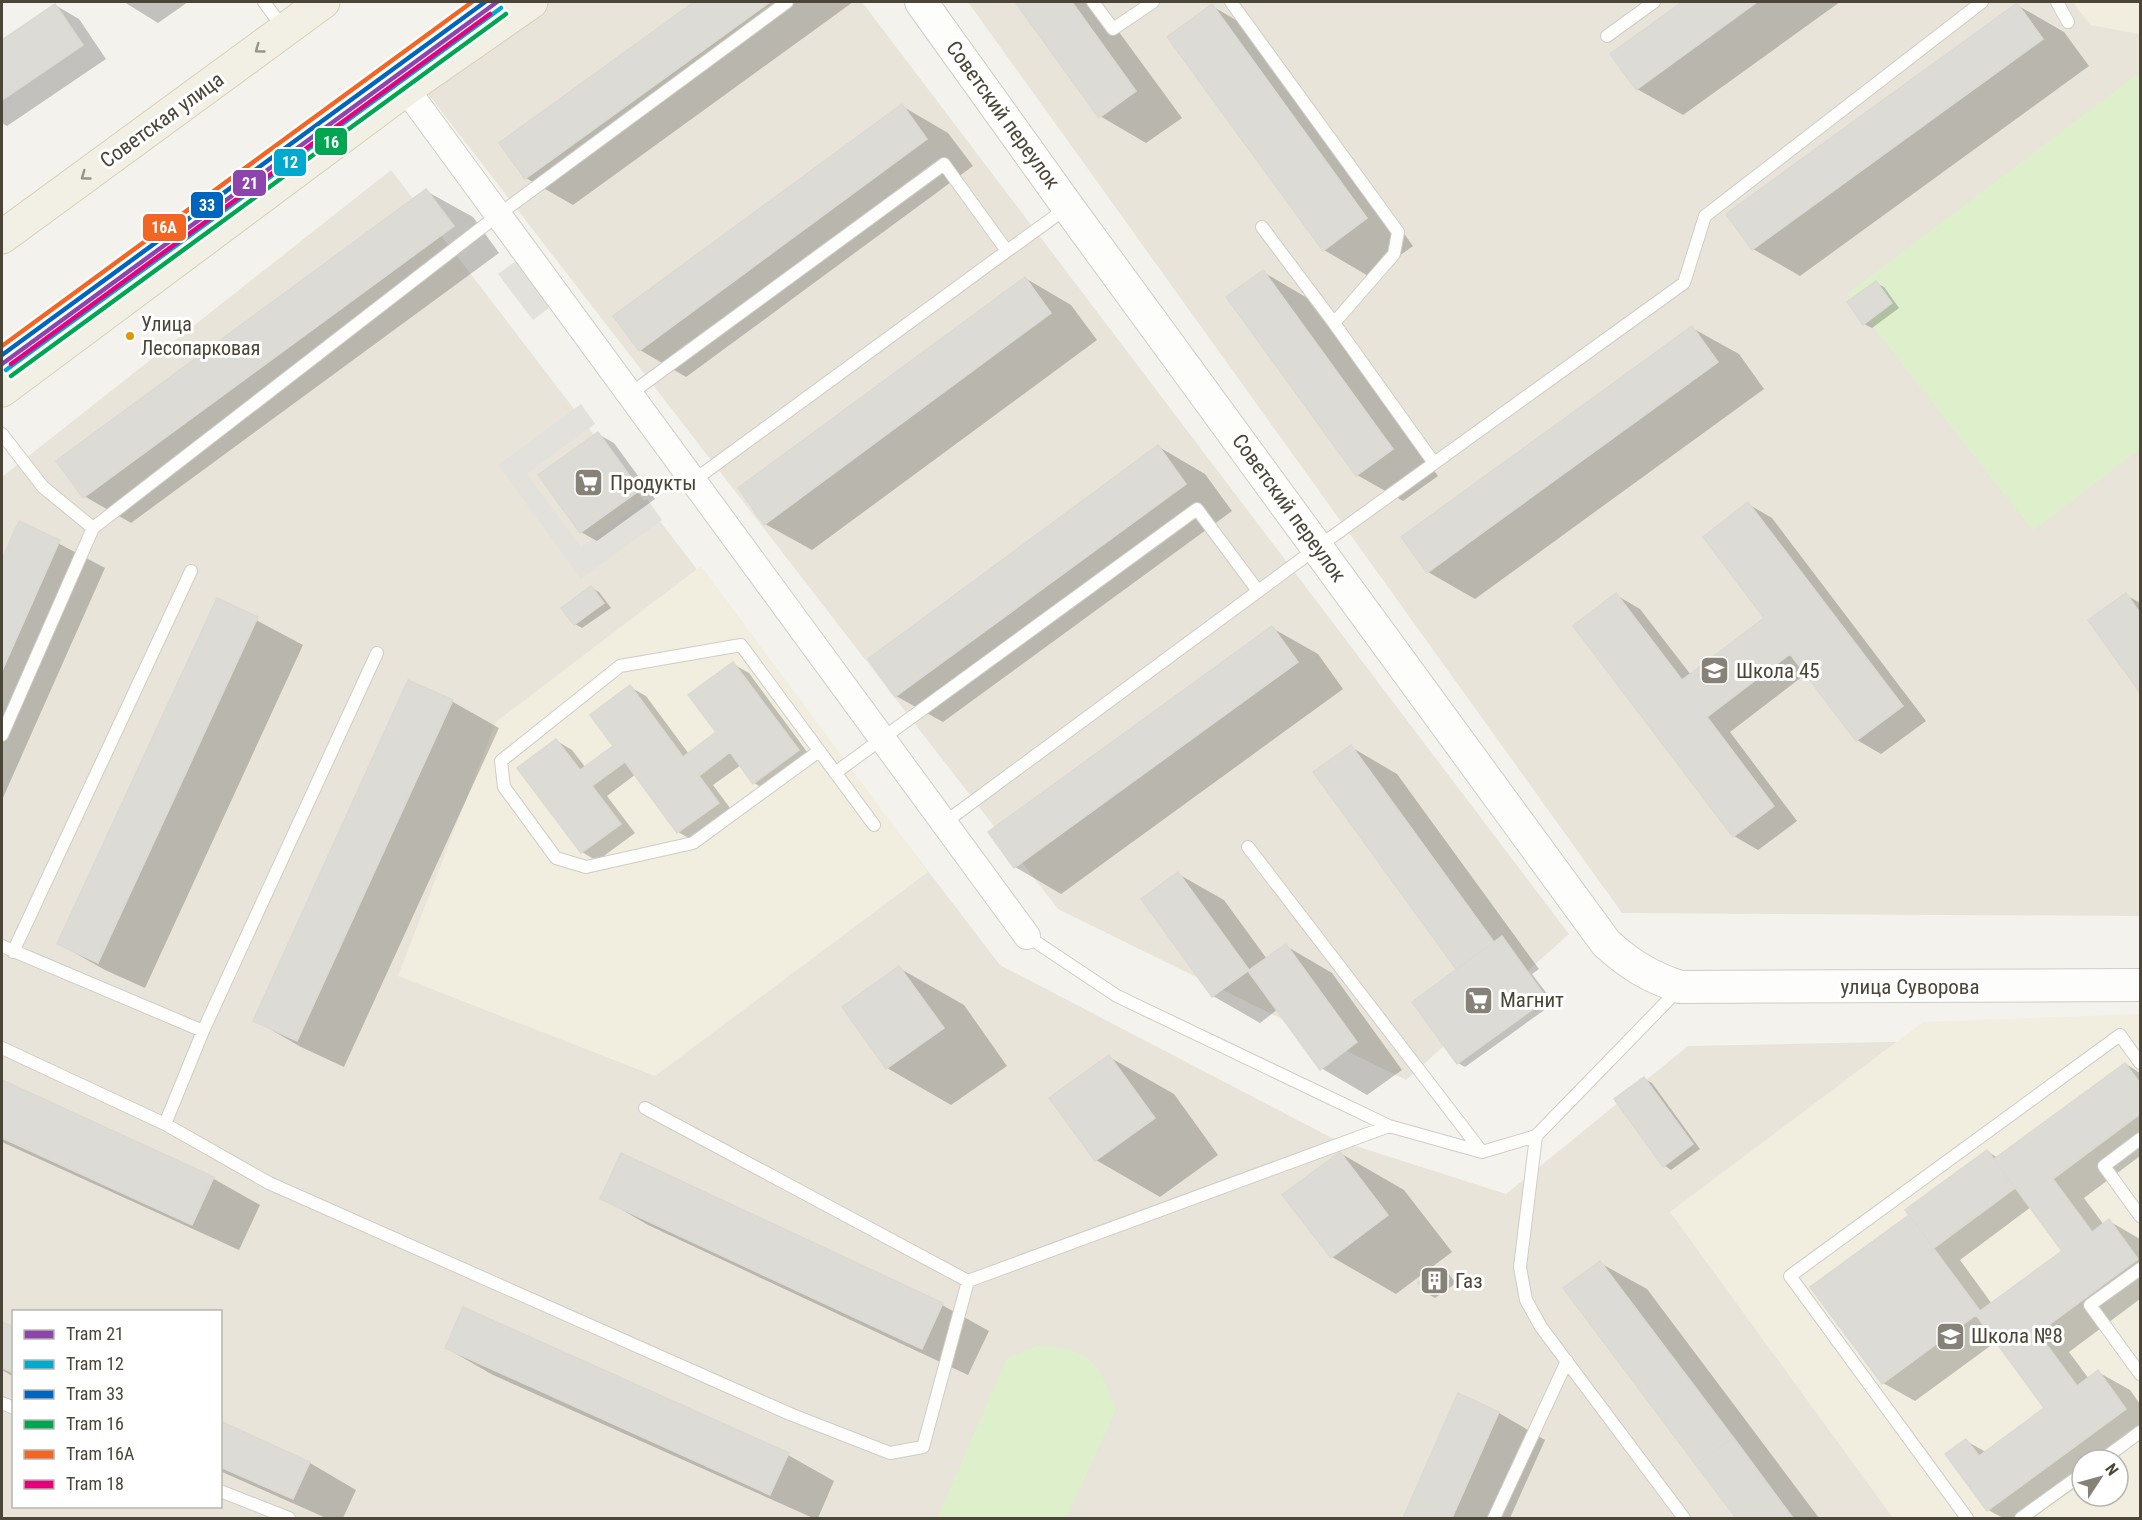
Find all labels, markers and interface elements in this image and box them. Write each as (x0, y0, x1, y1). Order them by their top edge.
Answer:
street label: Советский переулок (941, 36, 1065, 194)
one-way arrow (254, 42, 265, 53)
street label: Советская улица (96, 67, 228, 173)
line badge: 16 (314, 127, 348, 156)
text: 16 (323, 133, 339, 152)
line badge: 12 (273, 148, 307, 177)
text: 12 (282, 153, 298, 172)
one-way arrow (80, 169, 91, 180)
line badge: 21 (232, 169, 267, 197)
text: 21 (242, 174, 258, 193)
line badge: 33 (190, 191, 224, 219)
text: 33 (199, 196, 215, 215)
line badge: 16А (142, 213, 187, 242)
text: 16А (151, 218, 177, 237)
place label: Улица Лесопарковая (141, 312, 260, 360)
marker: Улица Лесопарковая (124, 330, 136, 342)
street label: Советский переулок (1227, 429, 1351, 587)
supermarket icon: Продукты (573, 467, 605, 499)
place label: Продукты (610, 471, 697, 495)
school or university icon: Школа 45 (1699, 655, 1731, 687)
place label: Школа 45 (1736, 659, 1820, 683)
street label: улица Суворова (1841, 975, 1979, 999)
supermarket icon: Магнит (1463, 984, 1495, 1016)
place label: Магнит (1500, 988, 1564, 1012)
building icon: Газ (1418, 1265, 1450, 1297)
place label: Газ (1455, 1269, 1483, 1293)
legend (12, 1310, 222, 1508)
school or university icon: Школа №8 (1934, 1320, 1966, 1352)
text: Tram 21 (66, 1323, 124, 1344)
place label: Школа №8 (1971, 1324, 2063, 1348)
text: Tram 12 (66, 1353, 124, 1374)
text: Tram 33 (66, 1383, 124, 1404)
text: Tram 16 (66, 1413, 124, 1434)
text: Tram 16А (66, 1443, 135, 1464)
north arrow (2070, 1448, 2130, 1508)
text: N (2101, 1460, 2122, 1479)
text: Tram 18 (66, 1473, 124, 1494)

